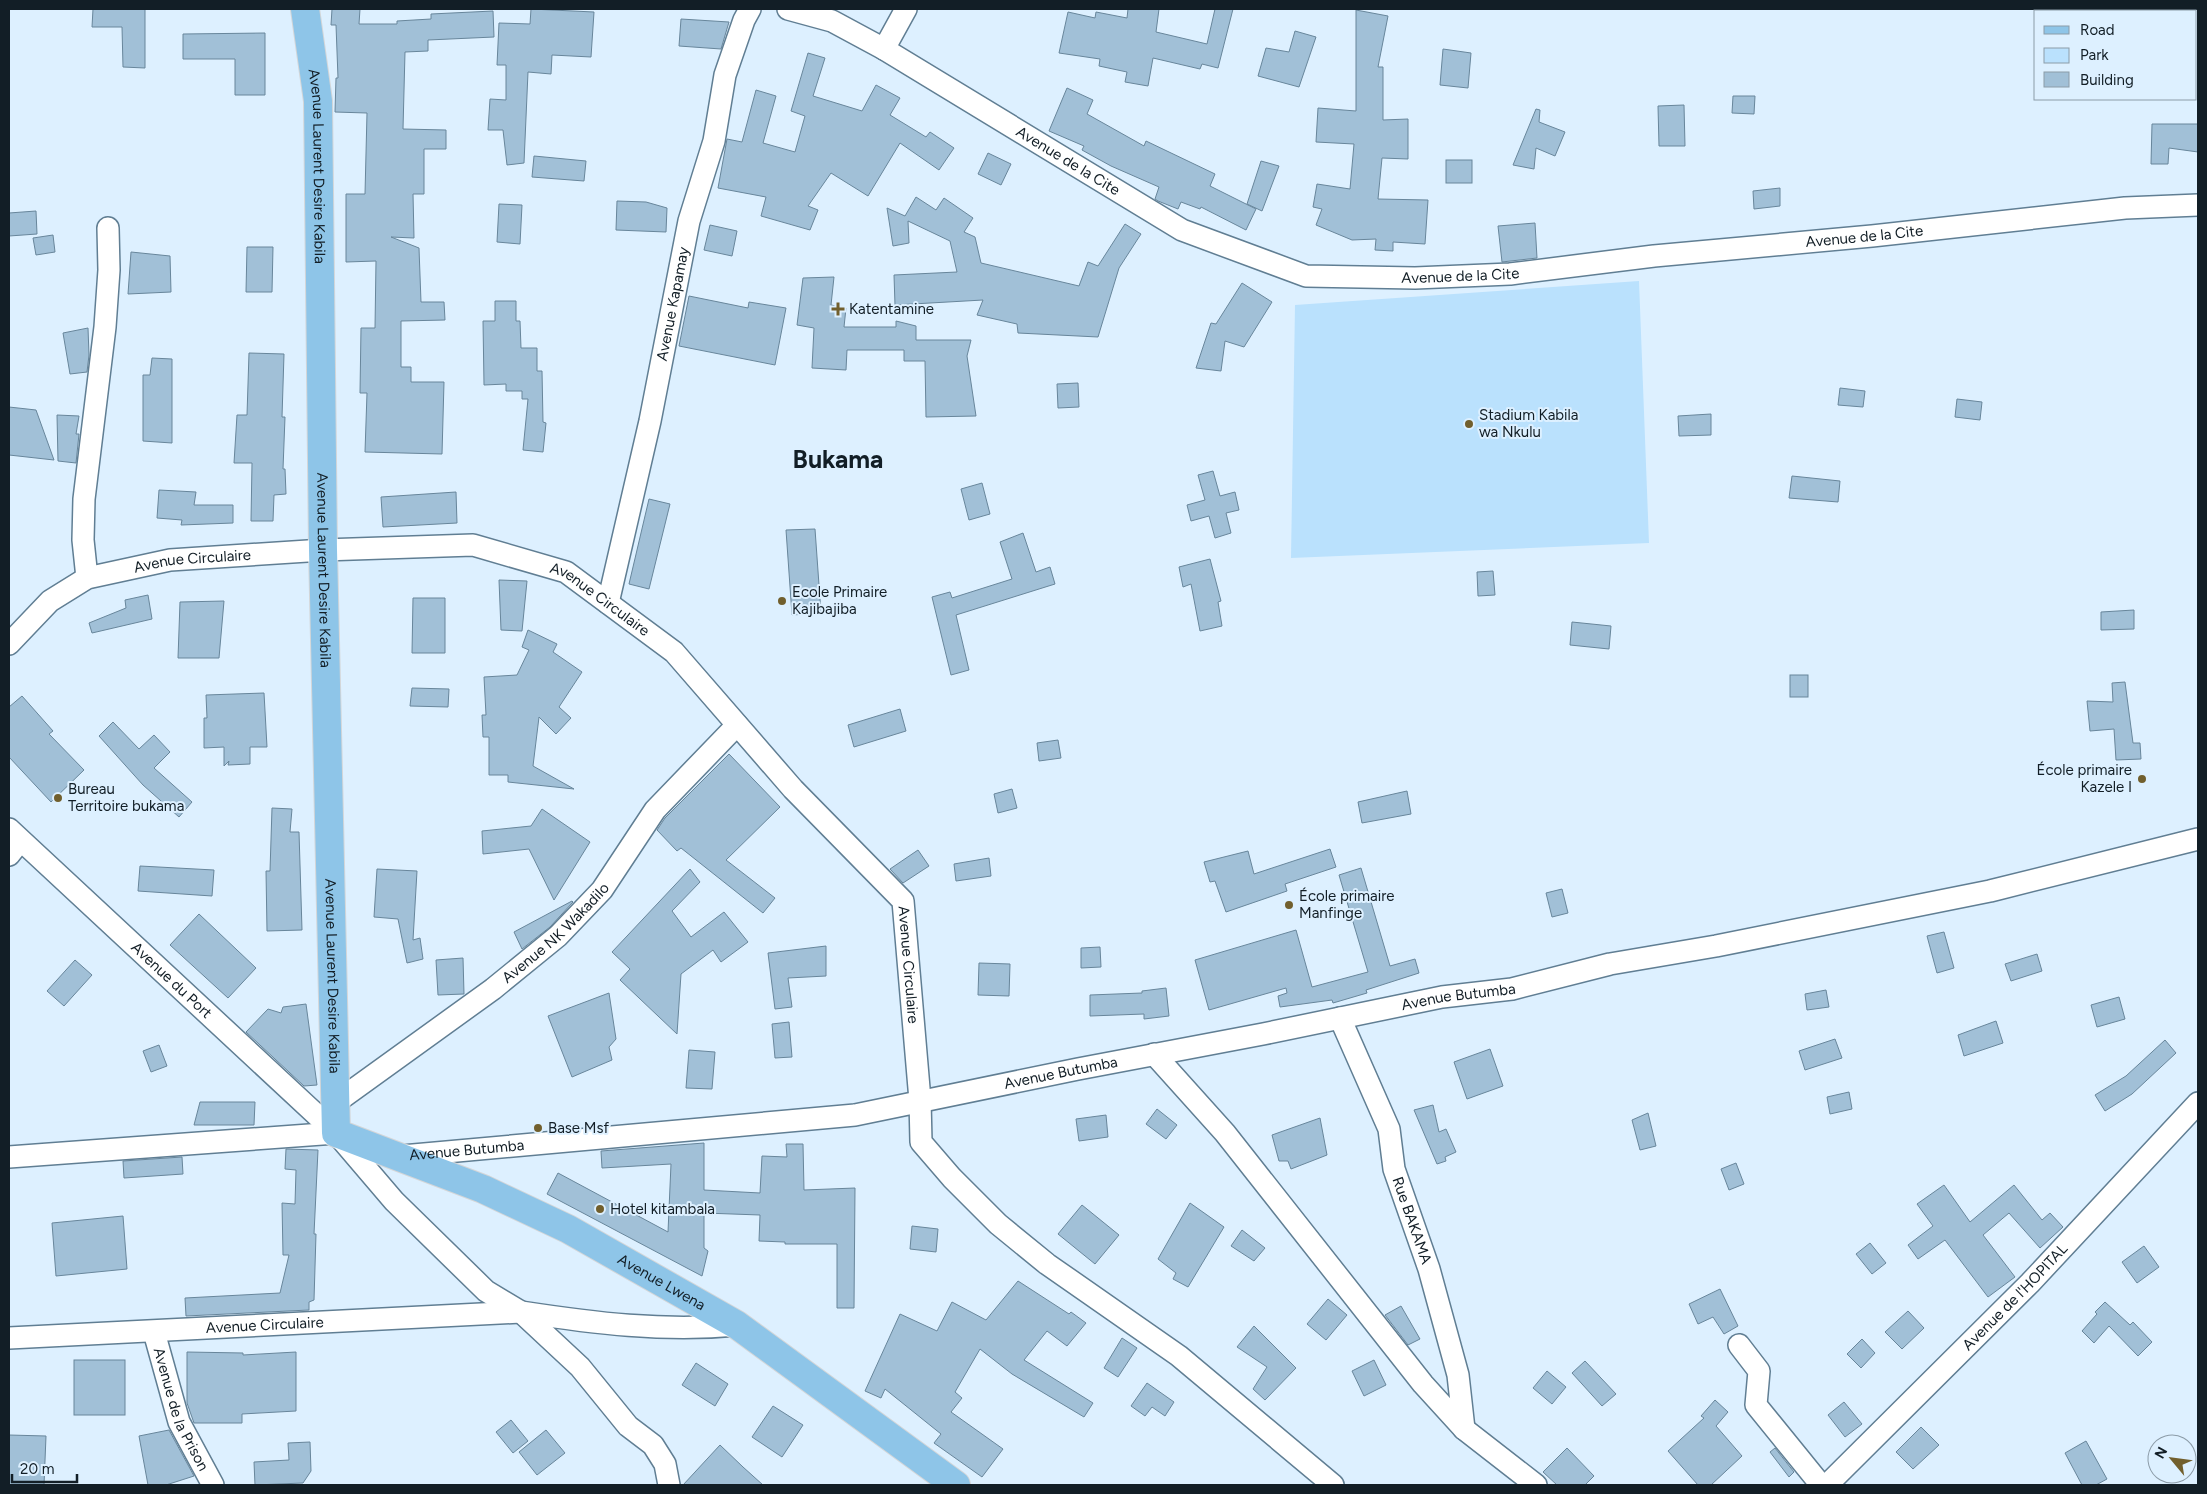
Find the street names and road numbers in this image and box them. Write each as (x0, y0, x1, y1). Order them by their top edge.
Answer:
street label: Avenue Laurent Desire Kabila (305, 67, 329, 264)
street label: Avenue de la Cite (1013, 122, 1123, 199)
street label: Avenue de la Cite (1805, 221, 1924, 251)
street label: Avenue Kapamay (653, 245, 693, 363)
street label: Avenue de la Cite (1401, 264, 1520, 287)
street label: Avenue Laurent Desire Kabila (313, 472, 335, 668)
street label: Avenue Circulaire (132, 546, 252, 577)
street label: Avenue Circulaire (548, 559, 653, 640)
street label: Avenue Laurent Desire Kabila (321, 878, 344, 1074)
street label: Avenue NK Wakadilo (498, 879, 613, 987)
street label: Avenue Circulaire (894, 905, 922, 1024)
street label: Avenue du Port (128, 938, 216, 1022)
street label: Avenue Butumba (1400, 980, 1517, 1014)
street label: Avenue Butumba (1003, 1053, 1119, 1093)
street label: Avenue Butumba (409, 1136, 525, 1164)
street label: Rue BAKAMA (1388, 1174, 1436, 1266)
street label: Avenue de l'HOPITAL (1959, 1240, 2071, 1354)
street label: Avenue Lwena (615, 1250, 709, 1314)
street label: Avenue Circulaire (205, 1313, 324, 1337)
street label: Avenue de la Prison (150, 1345, 213, 1474)

